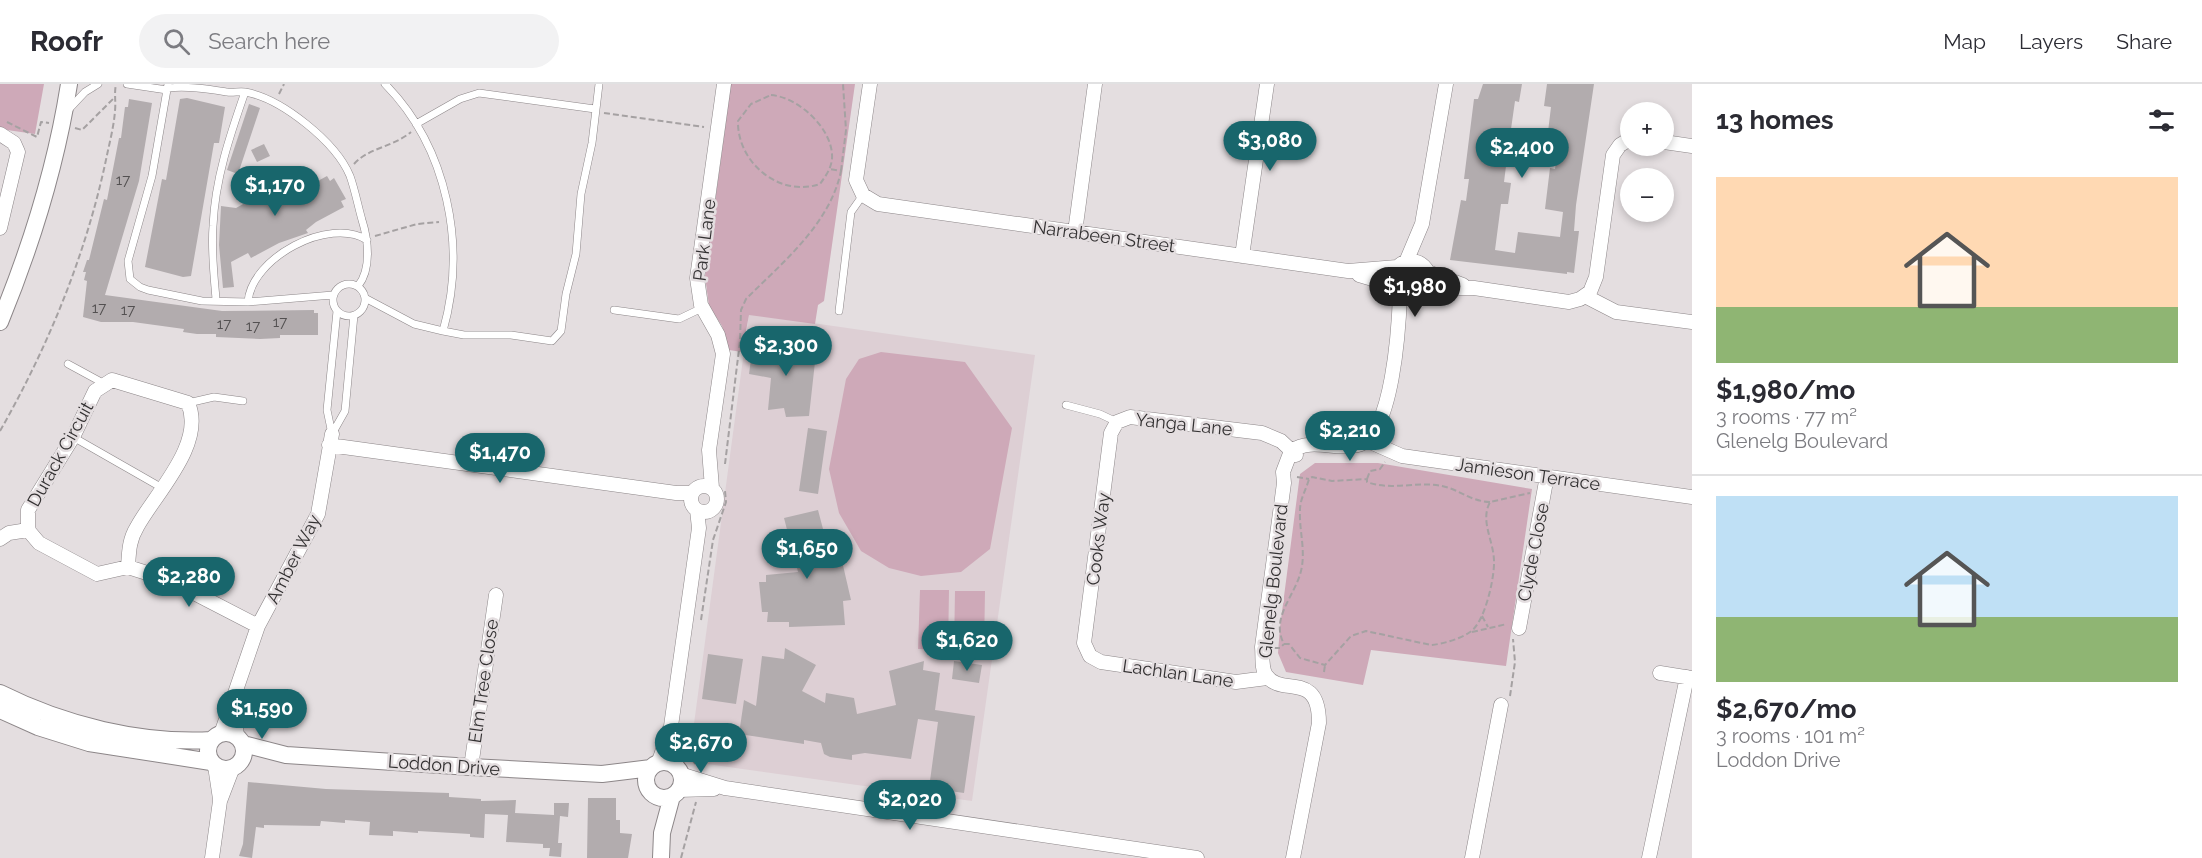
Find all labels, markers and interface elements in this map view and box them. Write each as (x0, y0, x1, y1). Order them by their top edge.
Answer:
search box (139, 14, 559, 68)
text: Roofr (30, 25, 103, 58)
icon: search (160, 25, 193, 58)
text: Search here (208, 28, 330, 54)
text: Map (1943, 29, 1986, 54)
text: Layers (2019, 29, 2083, 54)
text: Share (2116, 29, 2172, 54)
map controls (1620, 102, 1674, 222)
button: + (1620, 102, 1674, 156)
icon: filters (2145, 104, 2178, 137)
text: 13 homes (1716, 105, 1834, 135)
pin: $3,080 (1221, 121, 1319, 172)
text: $3,080 (1237, 128, 1303, 152)
pin: $2,400 (1473, 128, 1571, 179)
text: $2,400 (1490, 135, 1554, 159)
pin: $1,170 (226, 166, 324, 217)
button: − (1620, 168, 1674, 222)
house number: 17 (116, 171, 130, 189)
text: $1,170 (245, 173, 305, 197)
street label: Park Lane (689, 197, 720, 282)
street label: Narrabeen Street (1032, 216, 1176, 256)
icon: home (1893, 216, 2001, 324)
pin: $1,980 (1366, 267, 1464, 318)
text: $1,980 (1383, 274, 1447, 298)
house number: 17 (92, 299, 106, 317)
house number: 17 (121, 301, 135, 319)
house number: 17 (273, 313, 287, 331)
house number: 17 (217, 315, 231, 333)
house number: 17 (246, 317, 260, 335)
pin: $2,300 (737, 326, 835, 377)
text: $2,300 (754, 333, 818, 357)
text: $1,980/mo (1716, 375, 1855, 405)
street label: Durack Circuit (23, 398, 97, 510)
text: 3 rooms · 77 m² (1716, 405, 1857, 429)
street label: Yanga Lane (1135, 408, 1234, 440)
pin: $2,210 (1301, 411, 1399, 462)
text: $2,210 (1319, 418, 1381, 442)
text: Glenelg Boulevard (1716, 429, 1888, 453)
pin: $1,470 (451, 433, 549, 484)
text: $1,470 (469, 440, 531, 464)
street label: Jamieson Terrace (1454, 453, 1602, 495)
street label: Cooks Way (1082, 491, 1114, 587)
street label: Clyde Close (1513, 501, 1553, 603)
street label: Glenelg Boulevard (1254, 503, 1292, 659)
street label: Amber Way (262, 511, 325, 607)
pin: $1,650 (758, 529, 856, 580)
icon: home (1893, 535, 2001, 643)
text: $1,650 (776, 536, 838, 560)
pin: $2,280 (140, 557, 238, 608)
text: $2,280 (157, 564, 221, 588)
street label: Elm Tree Close (464, 617, 502, 744)
pin: $1,620 (918, 621, 1016, 672)
text: $1,620 (936, 628, 998, 652)
street label: Lachlan Lane (1121, 655, 1235, 691)
pin: $1,590 (213, 689, 311, 740)
text: $2,670/mo (1716, 694, 1857, 724)
text: $1,590 (231, 696, 293, 720)
pin: $2,670 (652, 723, 750, 774)
text: 3 rooms · 101 m² (1716, 724, 1865, 748)
text: $2,670 (669, 730, 733, 754)
text: Loddon Drive (1716, 748, 1841, 772)
street label: Loddon Drive (387, 751, 501, 779)
pin: $2,020 (861, 780, 959, 831)
text: $2,020 (878, 787, 942, 811)

